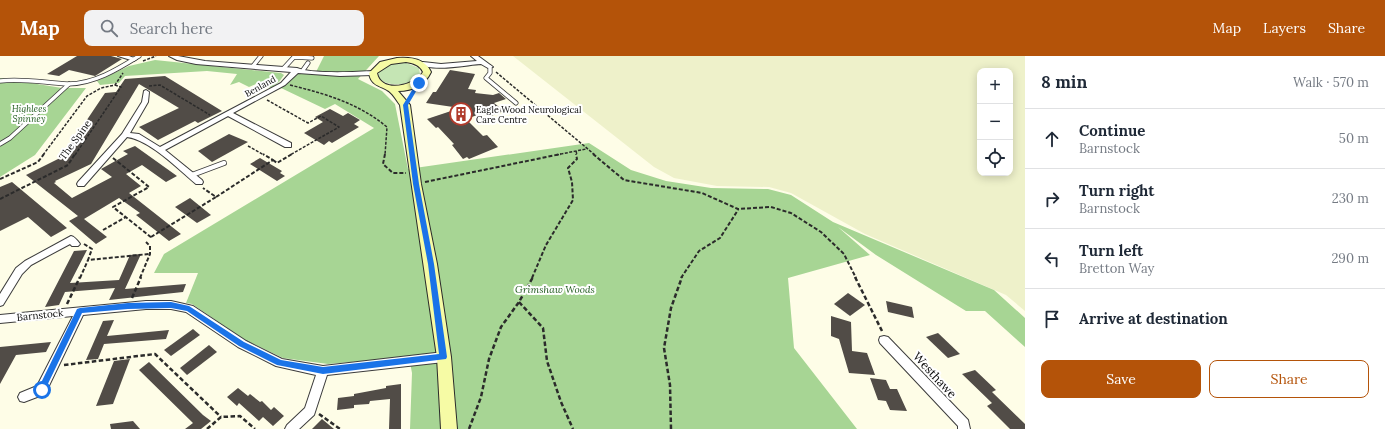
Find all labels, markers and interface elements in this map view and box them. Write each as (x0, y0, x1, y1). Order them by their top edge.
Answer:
search box (84, 10, 364, 46)
text: Map (20, 16, 60, 40)
icon: search (98, 17, 120, 39)
text: Search here (130, 19, 213, 38)
text: Map (1213, 19, 1241, 37)
text: Layers (1263, 19, 1306, 37)
text: Share (1328, 19, 1365, 37)
map controls (977, 68, 1013, 176)
button: + (977, 68, 1013, 104)
text: 8 min (1041, 71, 1087, 93)
street label: Benland (243, 73, 278, 99)
route end (410, 74, 428, 92)
text: Walk · 570 m (1293, 74, 1369, 91)
building icon: Eagle Wood Neurological Care Centre (448, 101, 474, 127)
park label: Highlees Spinney (12, 103, 46, 124)
place label: Eagle Wood Neurological Care Centre (476, 104, 582, 125)
button: − (977, 104, 1013, 140)
street label: The Spine (56, 117, 94, 163)
text: Continue (1079, 121, 1145, 140)
icon: ahead (1041, 128, 1063, 150)
text: 50 m (1339, 130, 1369, 147)
button: locate (977, 140, 1013, 176)
text: Barnstock (1079, 140, 1140, 157)
text: Turn right (1079, 181, 1155, 200)
icon: right (1041, 188, 1063, 210)
text: 230 m (1332, 190, 1369, 207)
text: Barnstock (1079, 200, 1140, 217)
text: Turn left (1079, 241, 1143, 260)
icon: left (1041, 248, 1063, 270)
text: 290 m (1331, 250, 1369, 267)
text: Bretton Way (1079, 260, 1154, 277)
park label: Grimshaw Woods (515, 283, 595, 296)
street label: Barnstock (16, 306, 65, 324)
icon: arrive (1041, 308, 1063, 330)
text: Arrive at destination (1079, 309, 1228, 328)
street label: Westhawe (910, 349, 960, 401)
button: Save (1041, 360, 1201, 398)
button: Share (1209, 360, 1369, 398)
route start (33, 381, 51, 399)

